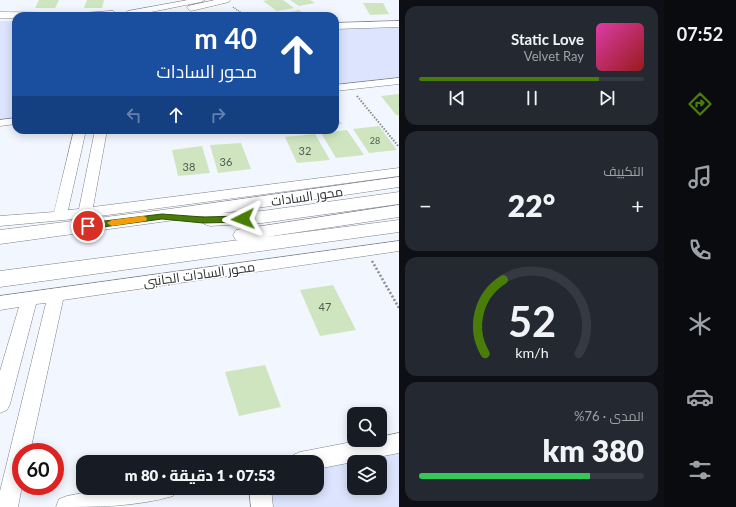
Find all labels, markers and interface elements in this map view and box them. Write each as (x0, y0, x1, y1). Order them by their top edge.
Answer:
text: 40 m (194, 21, 257, 55)
text: 07:52 (677, 23, 723, 45)
icon: ahead (271, 28, 323, 80)
text: Static Love (511, 30, 584, 48)
text: Velvet Ray (524, 48, 584, 64)
text: محور السادات (157, 60, 257, 82)
icon: previous (446, 87, 468, 109)
icon: pause (521, 87, 543, 109)
icon: next (596, 87, 618, 109)
icon: directions (686, 90, 714, 118)
icon: left (123, 104, 145, 126)
icon: ahead (165, 104, 187, 126)
icon: right (207, 104, 229, 126)
house number: 28 (370, 135, 380, 146)
house number: 32 (299, 144, 311, 157)
house number: 36 (220, 155, 232, 168)
house number: 38 (183, 160, 195, 173)
text: التكييف (603, 163, 644, 179)
icon: music (686, 163, 714, 191)
street label: محور السادات (270, 183, 344, 209)
text: 22° (508, 187, 555, 223)
text: − (419, 192, 432, 219)
text: + (631, 192, 644, 219)
position arrow (222, 198, 264, 240)
pin (71, 209, 105, 243)
icon: arrive (77, 215, 99, 237)
icon: phone (686, 236, 714, 264)
street label: محور السادات الجانبى (142, 258, 256, 290)
text: 52 (507, 296, 556, 346)
house number: 47 (319, 300, 331, 313)
icon: climate (686, 310, 714, 338)
text: km/h (515, 344, 548, 361)
icon: car (686, 383, 714, 411)
map controls (347, 407, 387, 495)
button: search (347, 407, 387, 447)
text: المدى · 76% (574, 408, 644, 424)
text: 380 km (543, 432, 644, 468)
speed limit sign: 60 (12, 443, 64, 495)
button: layers (347, 455, 387, 495)
icon: filters (686, 456, 714, 484)
text: 07:53 · 1 دقيقة · 80 m (125, 466, 275, 484)

